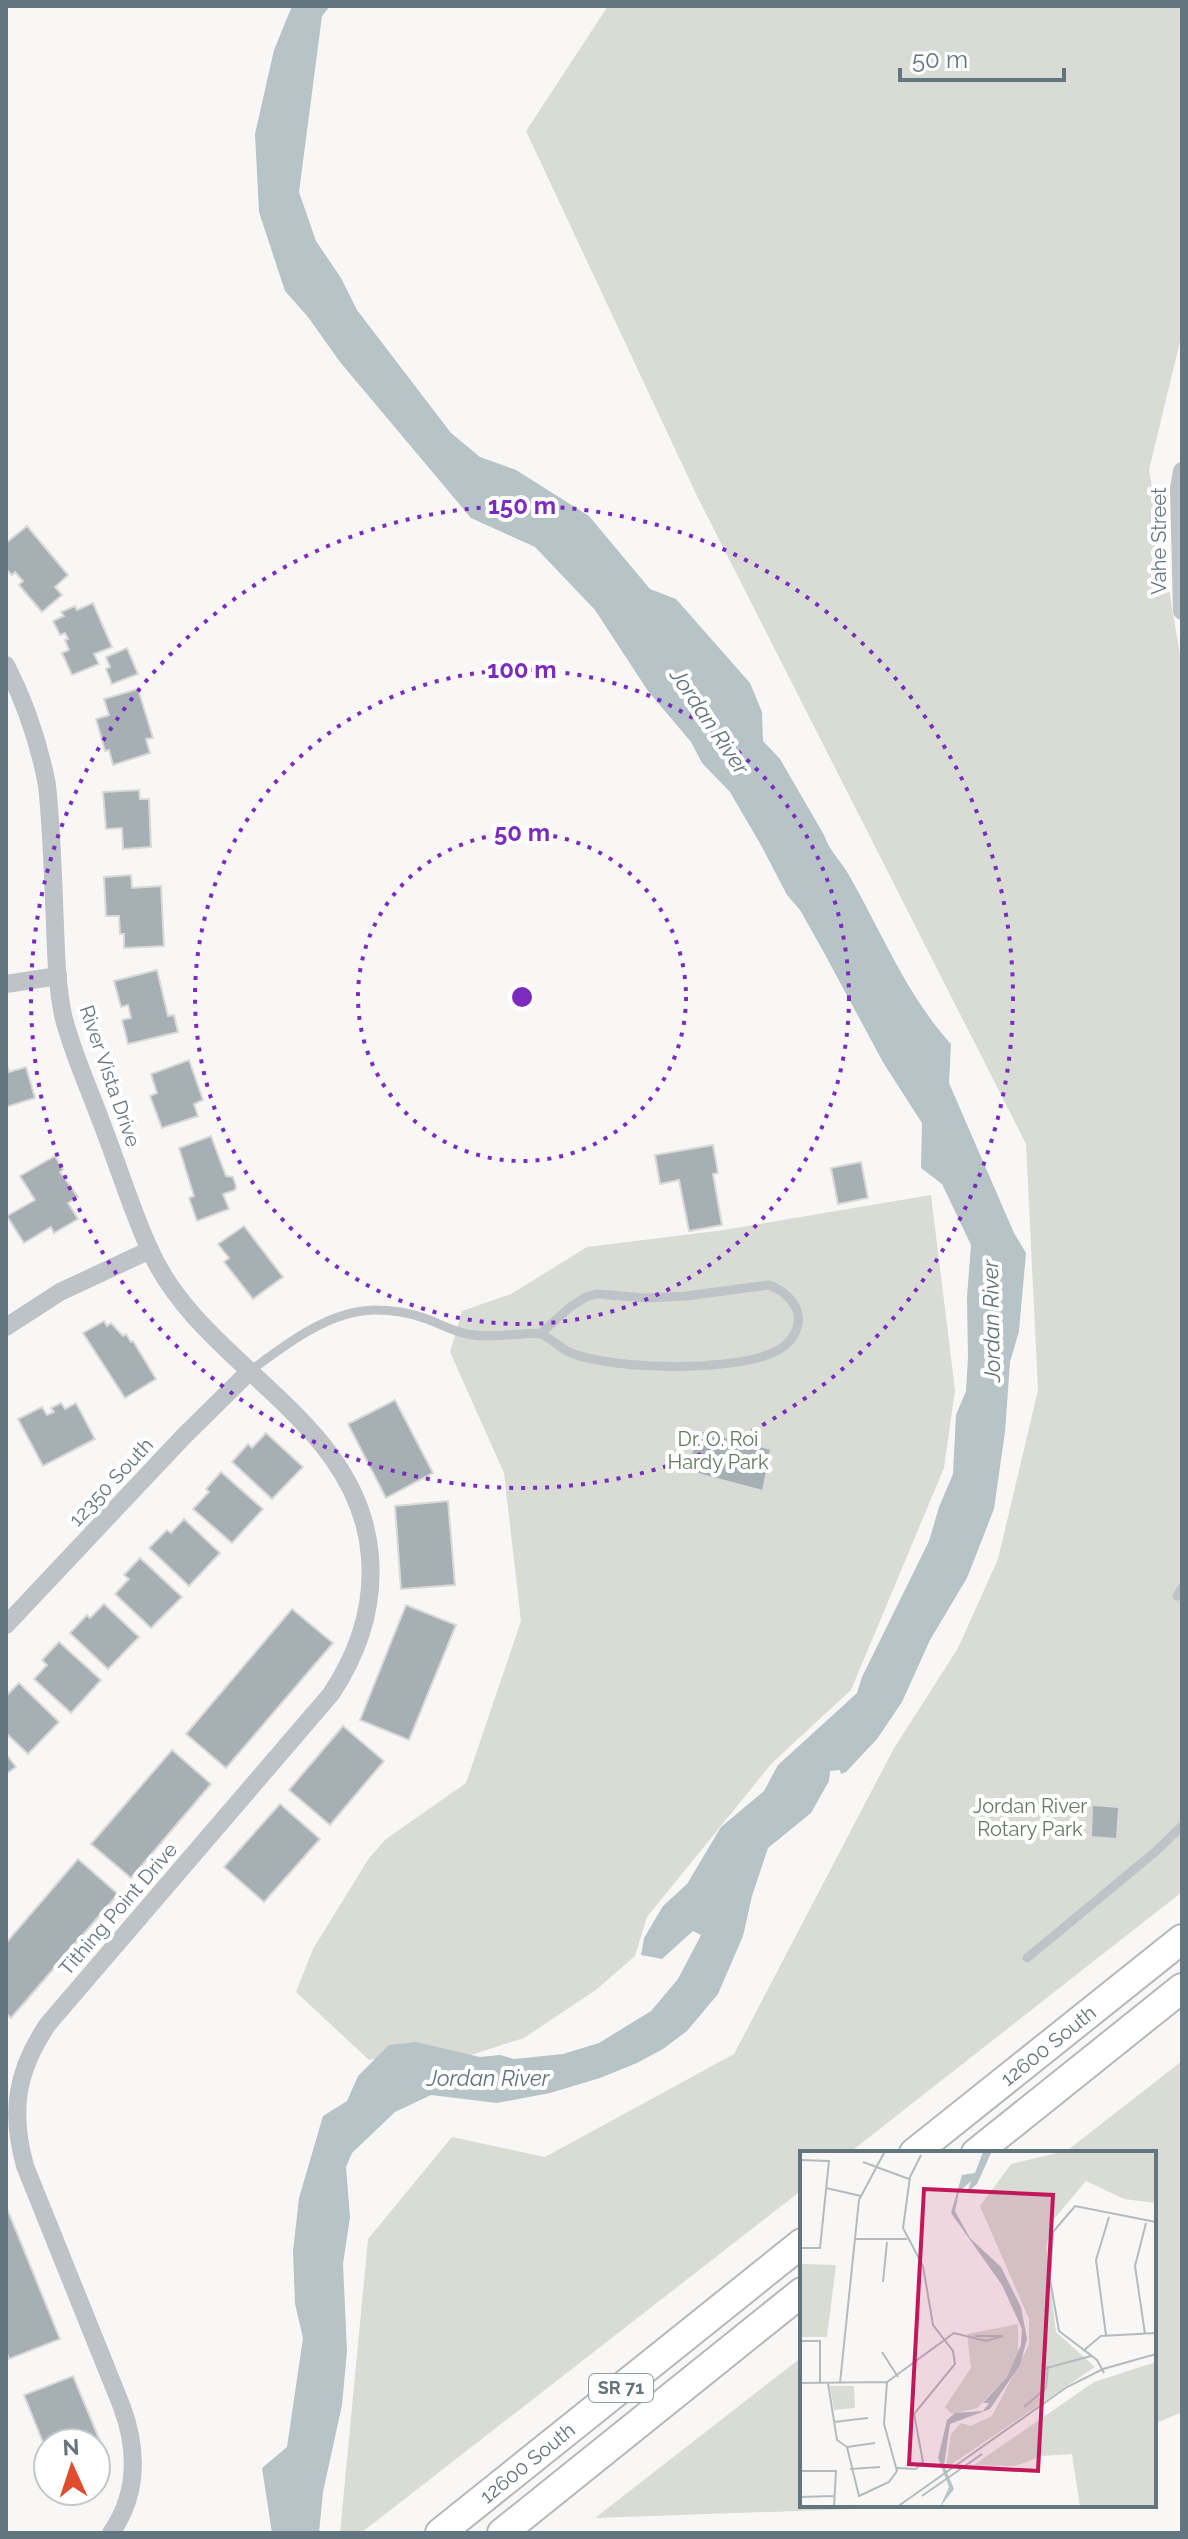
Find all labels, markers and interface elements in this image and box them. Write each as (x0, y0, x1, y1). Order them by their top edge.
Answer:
scale bar (900, 32, 1064, 82)
text: 50 m (912, 45, 968, 74)
street label: Vahe Street (1147, 487, 1171, 595)
text: 150 m (488, 491, 556, 520)
text: 100 m (487, 655, 557, 684)
water label: Jordan River (664, 662, 756, 780)
text: 50 m (494, 818, 550, 847)
centre of rings (508, 983, 536, 1011)
street label: River Vista Drive (75, 1002, 146, 1150)
water label: Jordan River (977, 1258, 1005, 1383)
park label: Dr. O. Roi Hardy Park (668, 1427, 769, 1474)
street label: 12350 South (64, 1433, 158, 1531)
park label: Jordan River Rotary Park (973, 1794, 1087, 1841)
street label: Tithing Point Drive (54, 1838, 182, 1980)
street label: 12600 South (996, 2000, 1101, 2091)
water label: Jordan River (426, 2065, 551, 2091)
inset map (800, 2151, 1156, 2507)
road number: SR 71 (589, 2374, 653, 2402)
street label: 12600 South (475, 2418, 580, 2508)
north arrow (32, 2427, 112, 2507)
text: N (62, 2434, 80, 2460)

